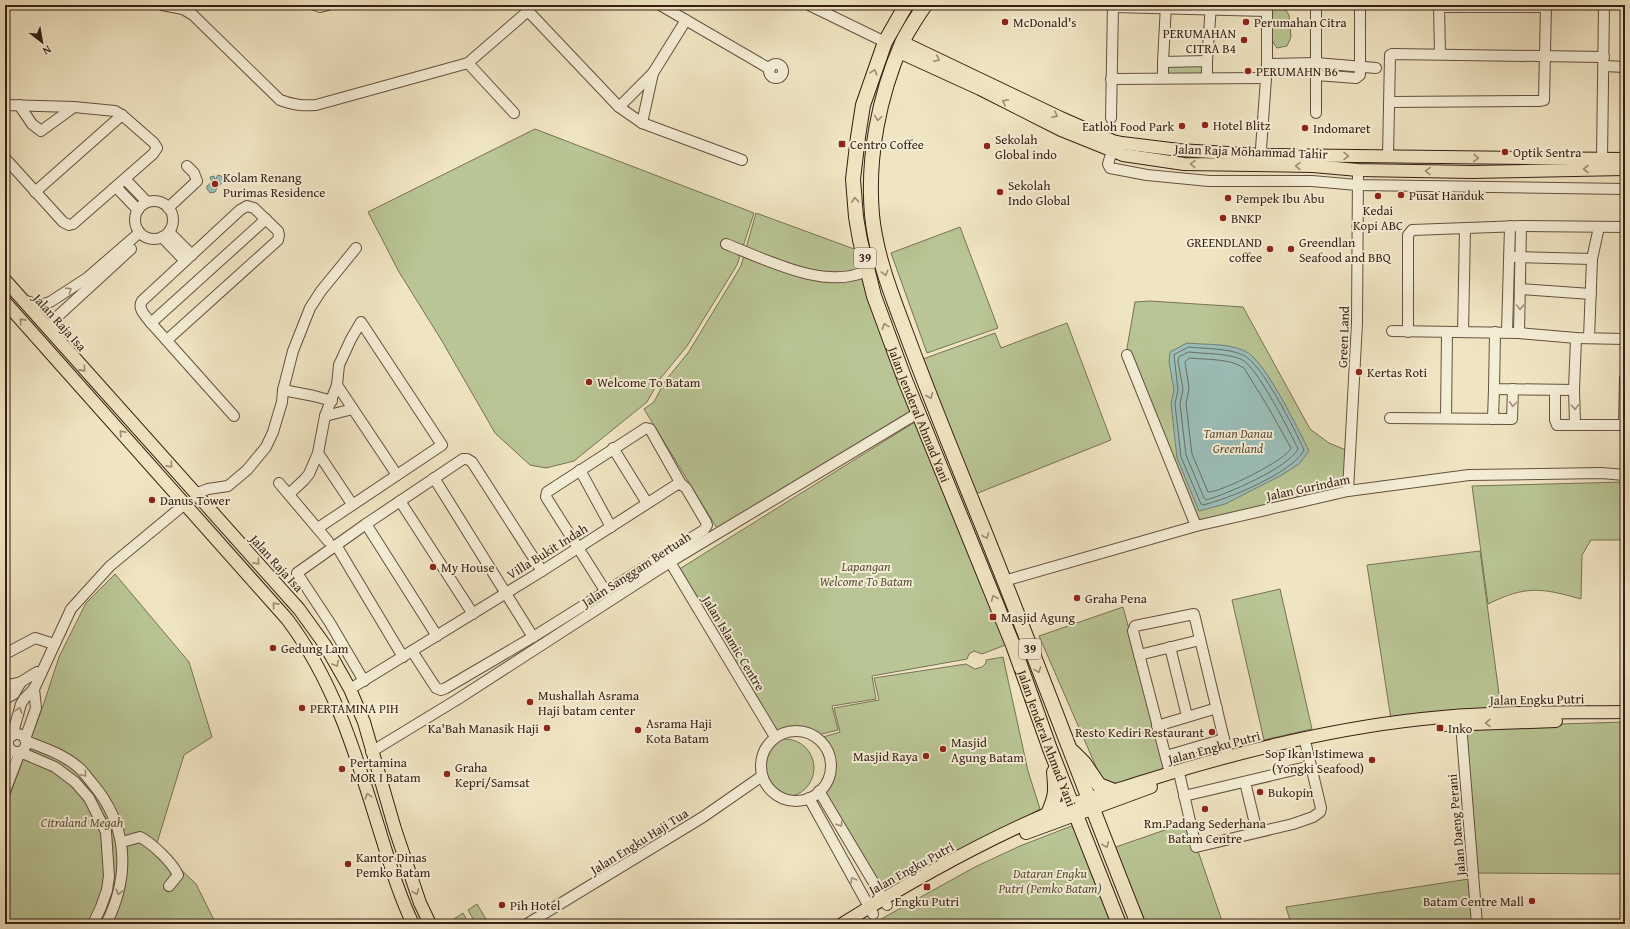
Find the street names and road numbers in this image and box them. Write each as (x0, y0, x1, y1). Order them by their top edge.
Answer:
street label: Jalan Raja Mohammad Tahir (1172, 139, 1329, 164)
road number: 39 (854, 248, 876, 268)
street label: Jalan Raja Isa (27, 288, 91, 356)
street label: Green Land (1333, 306, 1354, 368)
street label: Jalan Jenderal Ahmad Yani (883, 342, 955, 486)
street label: Jalan Gurindam (1263, 469, 1352, 506)
street label: Villa Bukit Indah (503, 519, 592, 584)
street label: Jalan Sanggam Bertuah (576, 527, 695, 613)
street label: Jalan Raja Isa (244, 529, 308, 597)
street label: Jalan Islamic Centre (696, 590, 770, 695)
road number: 39 (1019, 639, 1041, 659)
street label: Jalan Jenderal Ahmad Yani (1012, 665, 1081, 810)
street label: Jalan Engku Putri (1488, 689, 1585, 710)
street label: Jalan Engku Putri (1164, 726, 1263, 769)
street label: Jalan Daeng Perani (1443, 773, 1471, 879)
street label: Jalan Engku Haji Tua (585, 803, 693, 880)
street label: Jalan Engku Putri (863, 837, 958, 901)

